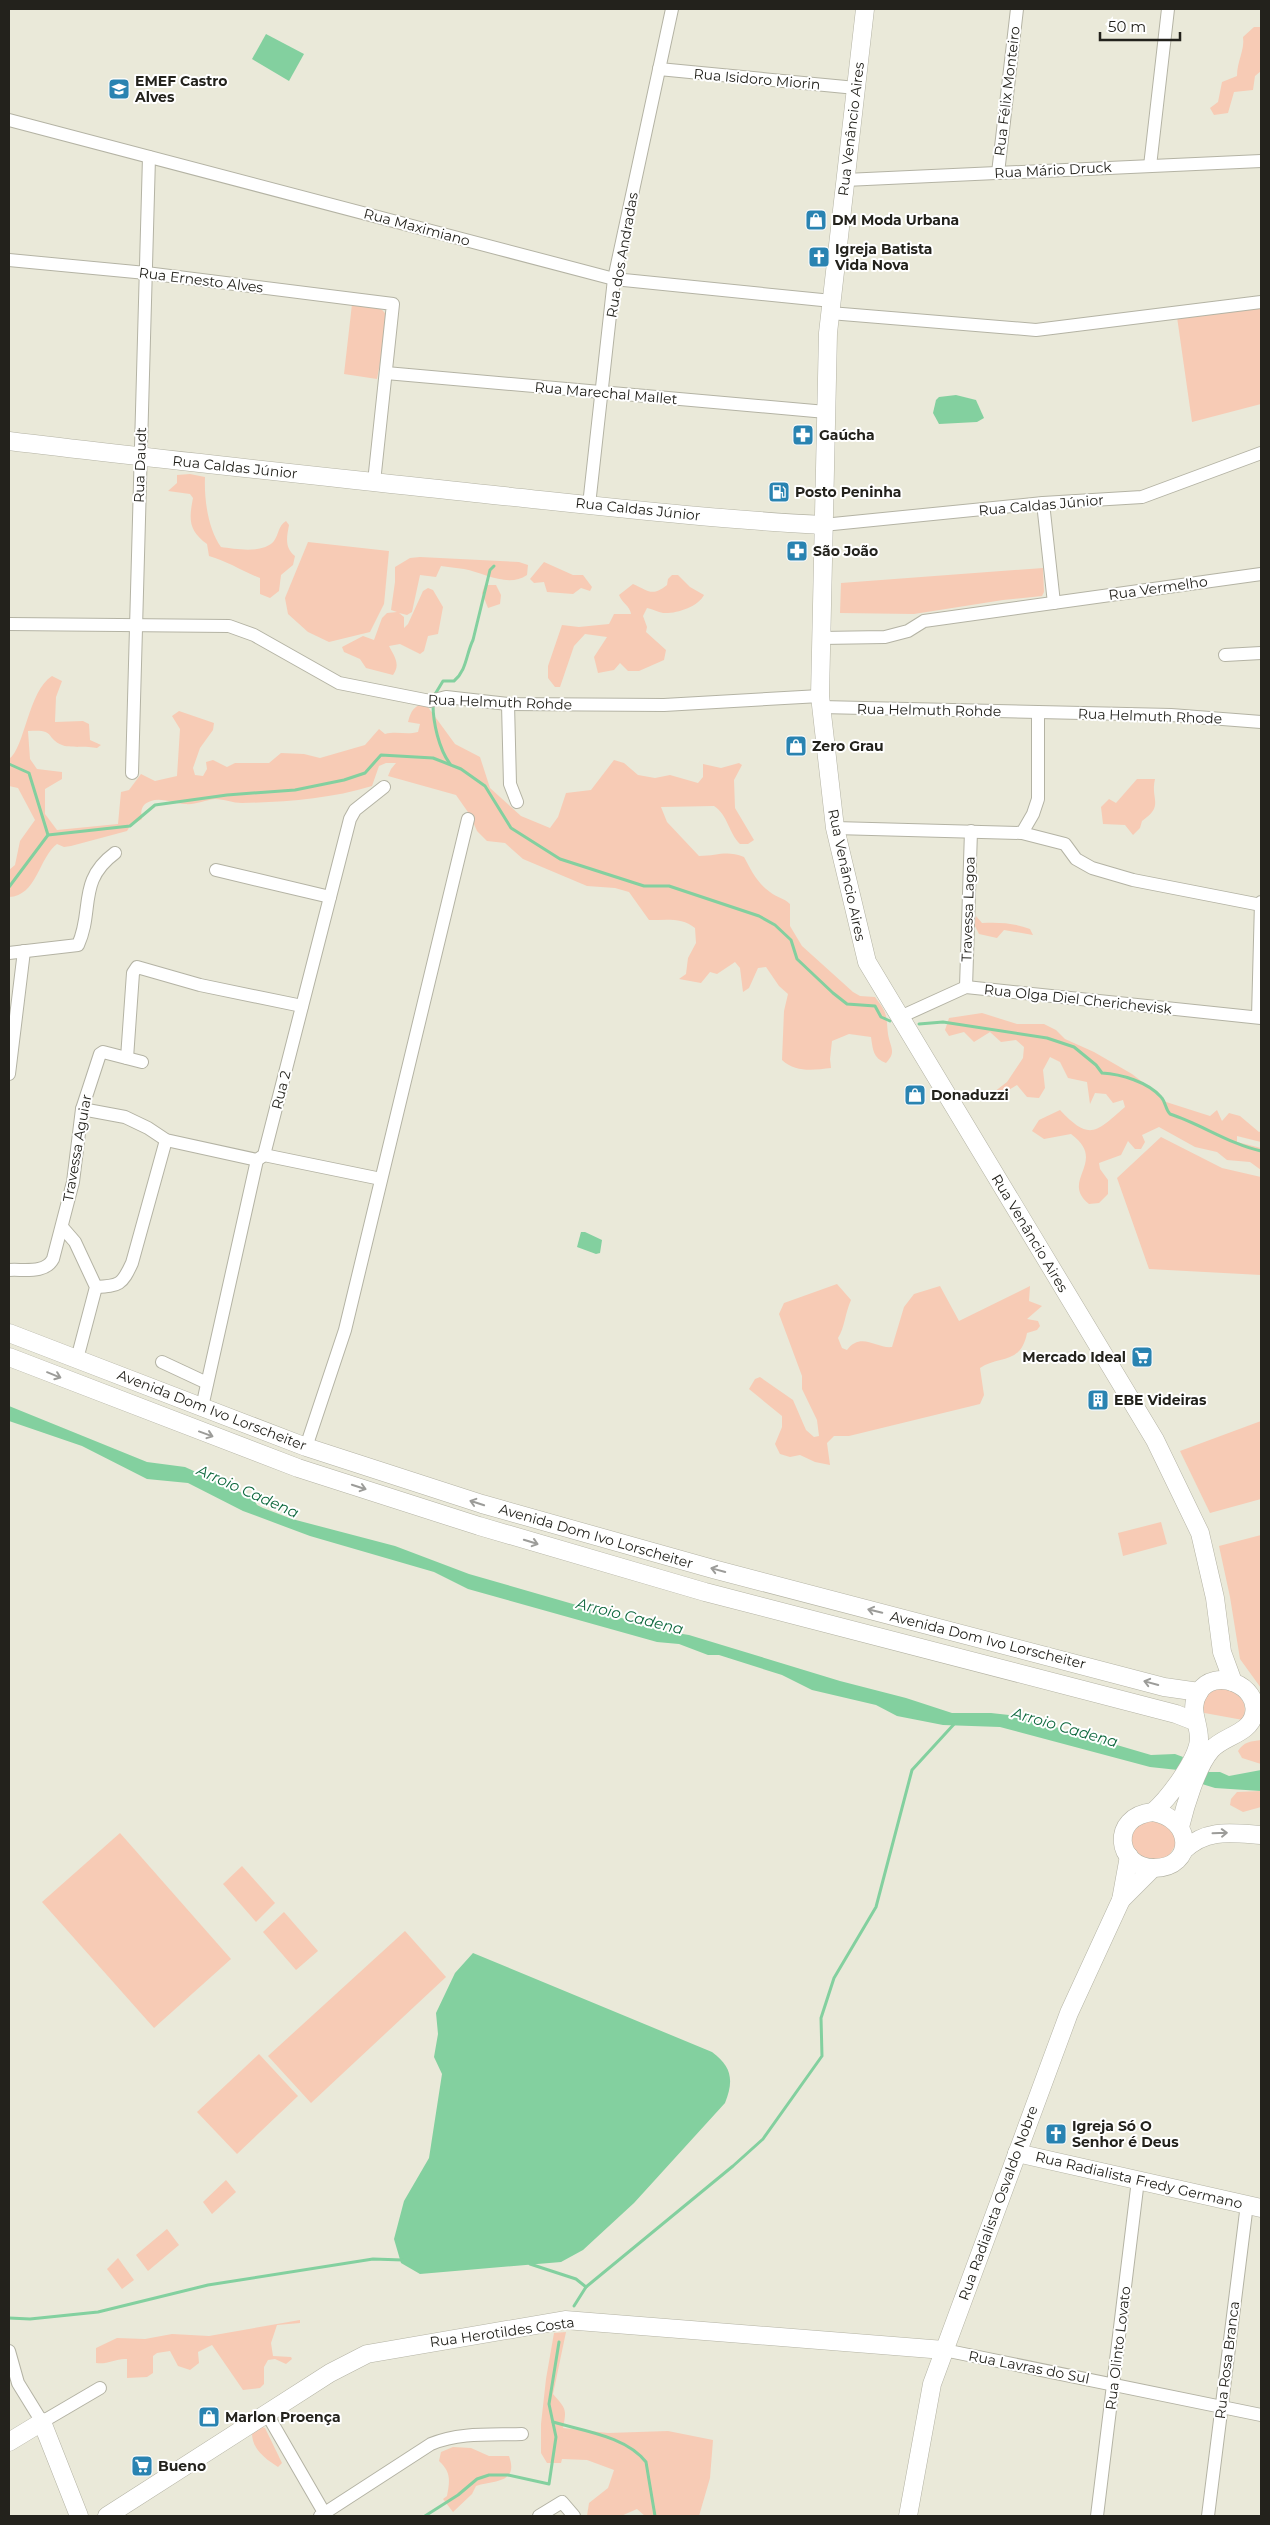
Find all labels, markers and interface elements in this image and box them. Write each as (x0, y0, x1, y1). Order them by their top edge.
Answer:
scale bar (1100, 10, 1180, 42)
text: 50 m (1108, 17, 1146, 36)
street label: Rua Félix Monteiro (990, 25, 1024, 157)
street label: Rua Venâncio Aires (834, 61, 868, 197)
street label: Rua Isidoro Miorin (693, 64, 821, 94)
place label: EMEF Castro Alves (134, 72, 227, 106)
school or university icon: EMEF Castro Alves (107, 77, 131, 101)
street label: Rua Mário Druck (994, 158, 1113, 182)
street label: Rua dos Andradas (602, 191, 642, 319)
street label: Rua Maximiano (362, 204, 472, 250)
shop icon: DM Moda Urbana (804, 208, 828, 232)
place label: DM Moda Urbana (832, 211, 959, 229)
place label: Igreja Batista Vida Nova (834, 240, 933, 274)
church icon: Igreja Batista Vida Nova (807, 245, 831, 269)
street label: Rua Ernesto Alves (138, 263, 265, 297)
street label: Rua Marechal Mallet (534, 378, 678, 408)
pharmacy icon: Gaúcha (791, 423, 815, 447)
place label: Gaúcha (819, 426, 875, 444)
street label: Rua Daudt (130, 427, 150, 503)
street label: Rua Caldas Júnior (172, 451, 299, 483)
fuel station icon: Posto Peninha (767, 480, 791, 504)
place label: Posto Peninha (795, 483, 901, 501)
street label: Rua Caldas Júnior (978, 491, 1105, 519)
street label: Rua Caldas Júnior (575, 493, 702, 525)
pharmacy icon: São João (785, 539, 809, 563)
place label: São João (813, 542, 878, 560)
street label: Rua Vermelho (1107, 572, 1209, 604)
street label: Rua Helmuth Rohde (428, 690, 572, 714)
street label: Rua Helmuth Rohde (857, 700, 1001, 720)
street label: Rua Helmuth Rhode (1078, 704, 1222, 728)
shop icon: Zero Grau (784, 734, 808, 758)
place label: Zero Grau (812, 737, 884, 755)
street label: Rua Venâncio Aires (824, 807, 870, 943)
street label: Travessa Lagoa (957, 856, 979, 962)
street label: Rua Olga Diel Cherichevisk (983, 980, 1174, 1018)
street label: Rua 2 (267, 1069, 295, 1111)
shop icon: Donaduzzi (903, 1083, 927, 1107)
place label: Donaduzzi (931, 1086, 1009, 1104)
street label: Travessa Aguiar (59, 1092, 95, 1203)
street label: Rua Venâncio Aires (988, 1171, 1072, 1295)
supermarket icon: Mercado Ideal (1130, 1345, 1154, 1369)
place label: Mercado Ideal (1022, 1348, 1126, 1366)
street label: Avenida Dom Ivo Lorscheiter (115, 1366, 310, 1455)
one-way arrow (46, 1371, 61, 1381)
building icon: EBE Videiras (1086, 1388, 1110, 1412)
place label: EBE Videiras (1114, 1391, 1207, 1409)
one-way arrow (197, 1430, 213, 1439)
water label: Arroio Cadena (193, 1460, 302, 1522)
one-way arrow (351, 1483, 367, 1493)
one-way arrow (469, 1497, 485, 1507)
street label: Avenida Dom Ivo Lorscheiter (497, 1500, 696, 1572)
one-way arrow (522, 1537, 538, 1547)
one-way arrow (710, 1565, 726, 1575)
water label: Arroio Cadena (574, 1593, 685, 1638)
one-way arrow (867, 1606, 883, 1615)
street label: Avenida Dom Ivo Lorscheiter (888, 1607, 1088, 1673)
one-way arrow (1143, 1678, 1159, 1687)
water label: Arroio Cadena (1009, 1703, 1120, 1751)
one-way arrow (1212, 1828, 1228, 1838)
street label: Rua Radialista Osvaldo Nobre (954, 2103, 1042, 2303)
place label: Igreja Só O Senhor é Deus (1072, 2117, 1179, 2151)
church icon: Igreja Só O Senhor é Deus (1044, 2122, 1068, 2146)
street label: Rua Radialista Fredy Germano (1033, 2147, 1245, 2213)
street label: Rua Olinto Lovato (1101, 2285, 1135, 2411)
street label: Rua Rosa Branca (1211, 2300, 1243, 2420)
street label: Rua Herotildes Costa (428, 2313, 576, 2351)
street label: Rua Lavras do Sul (967, 2346, 1091, 2388)
shop icon: Marlon Proença (197, 2405, 221, 2429)
place label: Marlon Proença (225, 2408, 341, 2426)
supermarket icon: Bueno (130, 2454, 154, 2478)
place label: Bueno (158, 2457, 206, 2475)

